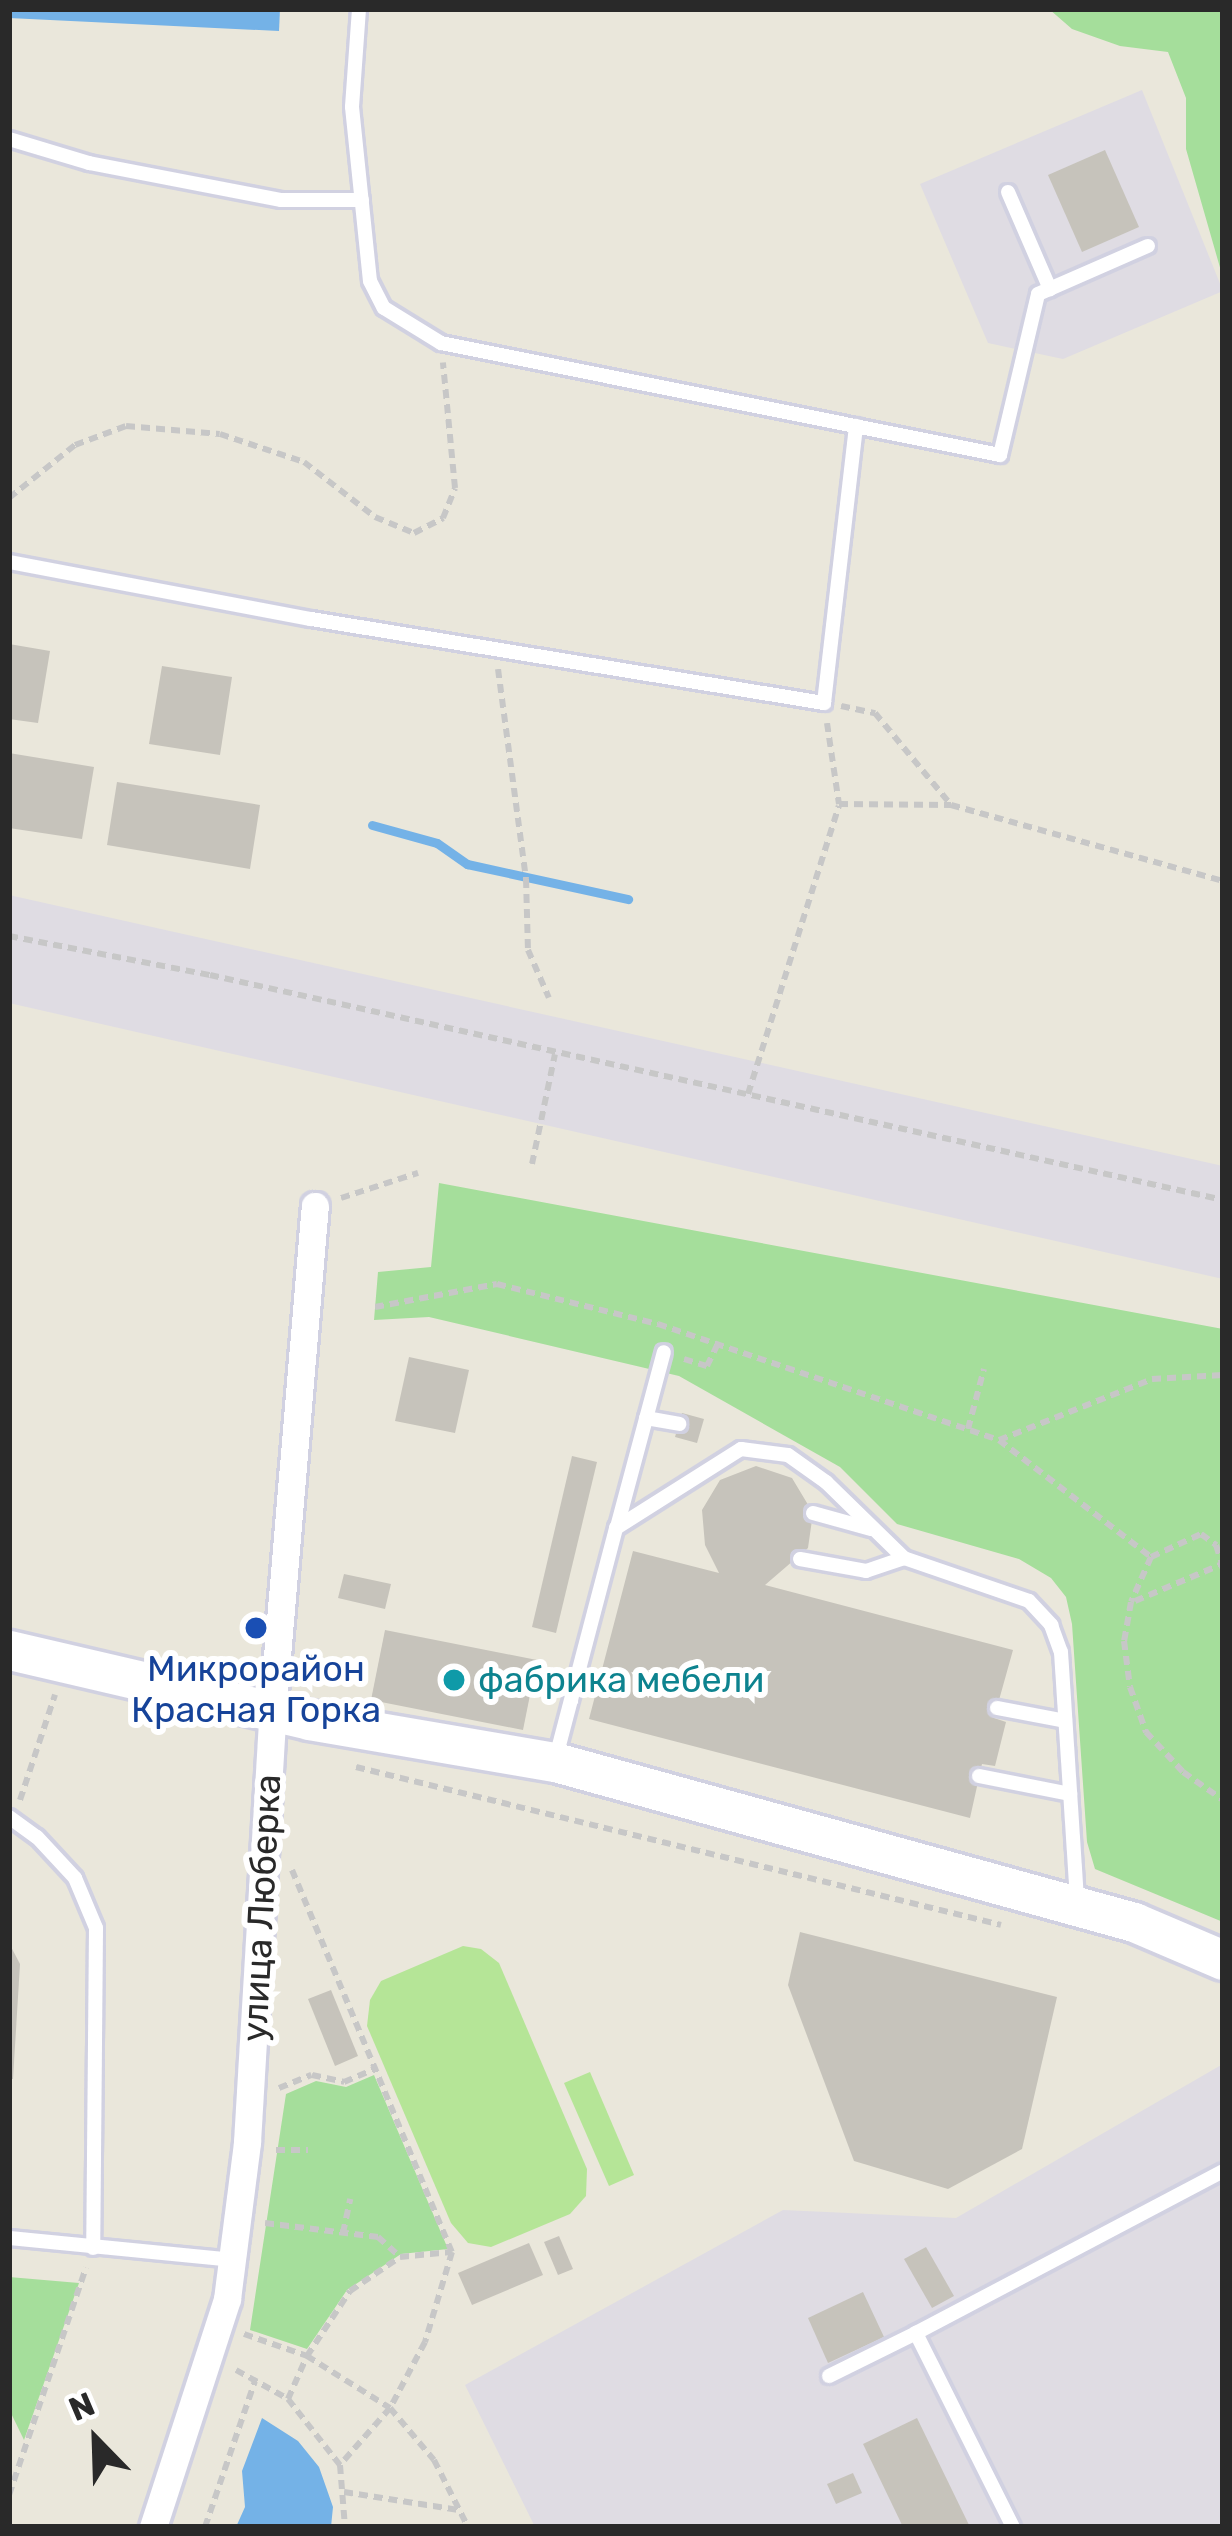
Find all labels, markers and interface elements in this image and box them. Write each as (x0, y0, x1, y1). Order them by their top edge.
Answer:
marker: Микрорайон Красная Горка (243, 1615, 269, 1641)
place label: Микрорайон Красная Горка (131, 1646, 381, 1731)
place label: фабрика мебели (478, 1658, 764, 1702)
marker: фабрика мебели (441, 1667, 467, 1693)
street label: улица Люберка (232, 1773, 290, 2043)
north arrow (36, 2380, 156, 2500)
text: N (63, 2384, 100, 2429)

